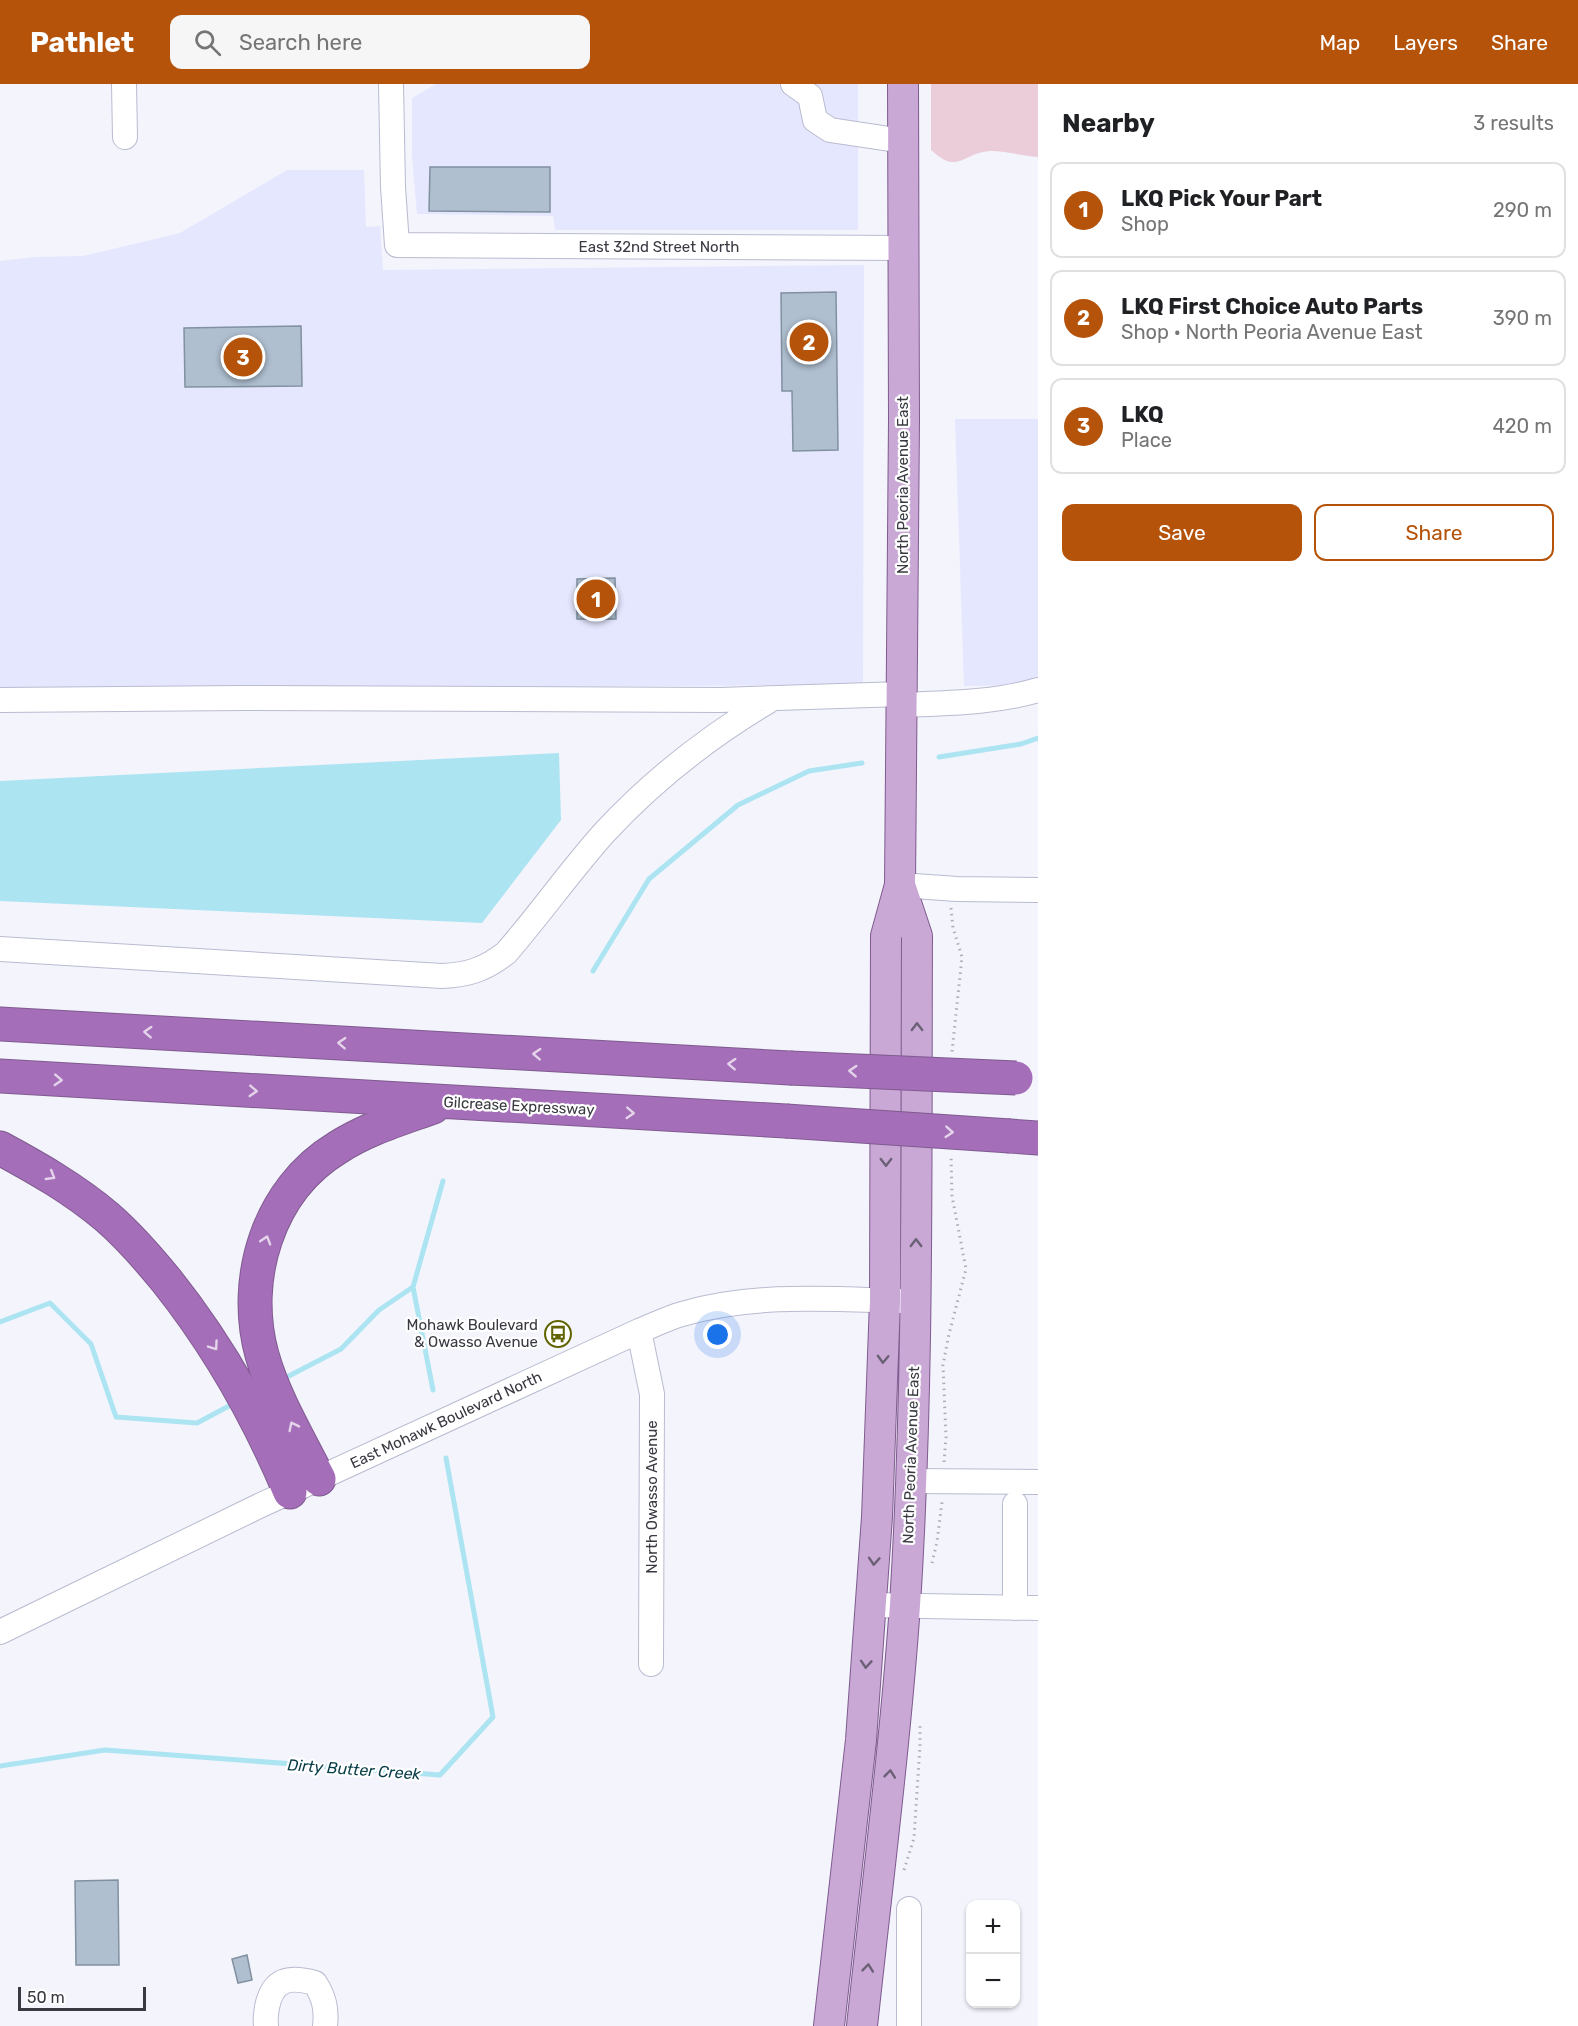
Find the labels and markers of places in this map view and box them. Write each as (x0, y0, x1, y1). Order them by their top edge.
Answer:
pin: 2 (790, 320, 828, 364)
pin: 3 (224, 334, 262, 380)
pin: 1 (576, 576, 616, 622)
place label: Mohawk Boulevard & Owasso Avenue (407, 1316, 538, 1351)
bus stop icon: Mohawk Boulevard & Owasso Avenue (543, 1319, 573, 1349)

